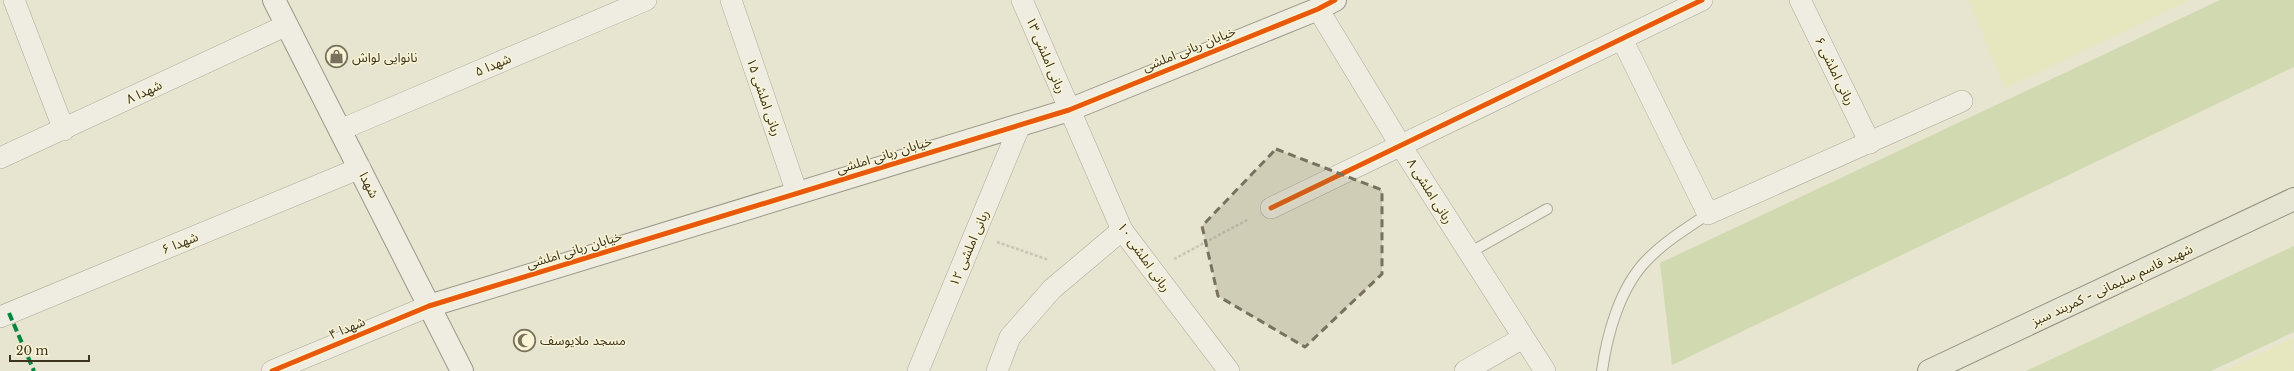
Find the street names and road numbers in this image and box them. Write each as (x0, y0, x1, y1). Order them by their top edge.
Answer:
street label: ربانی املشی ۱۳ (1022, 14, 1070, 96)
street label: خیابان ربانی املشی (1140, 22, 1238, 75)
street label: ربانی املشی ۶ (1811, 34, 1859, 108)
street label: شهدا ۵ (472, 50, 514, 80)
street label: ربانی املشی ۱۵ (743, 56, 785, 138)
street label: شهدا ۸ (123, 76, 165, 108)
street label: خیابان ربانی املشی (834, 132, 934, 178)
street label: ربانی املشی ۸ (1403, 155, 1457, 227)
street label: شهدا (355, 169, 383, 201)
street label: ربانی املشی ۱۲ (945, 207, 993, 289)
street label: ربانی املشی ۱۰ (1114, 219, 1174, 295)
street label: خیابان ربانی املشی (524, 227, 624, 273)
street label: شهدا ۶ (159, 228, 201, 258)
street label: شهید قاسم سلیمانی - کمربند سبز (2028, 240, 2196, 332)
street label: شهدا ۴ (326, 313, 368, 343)

